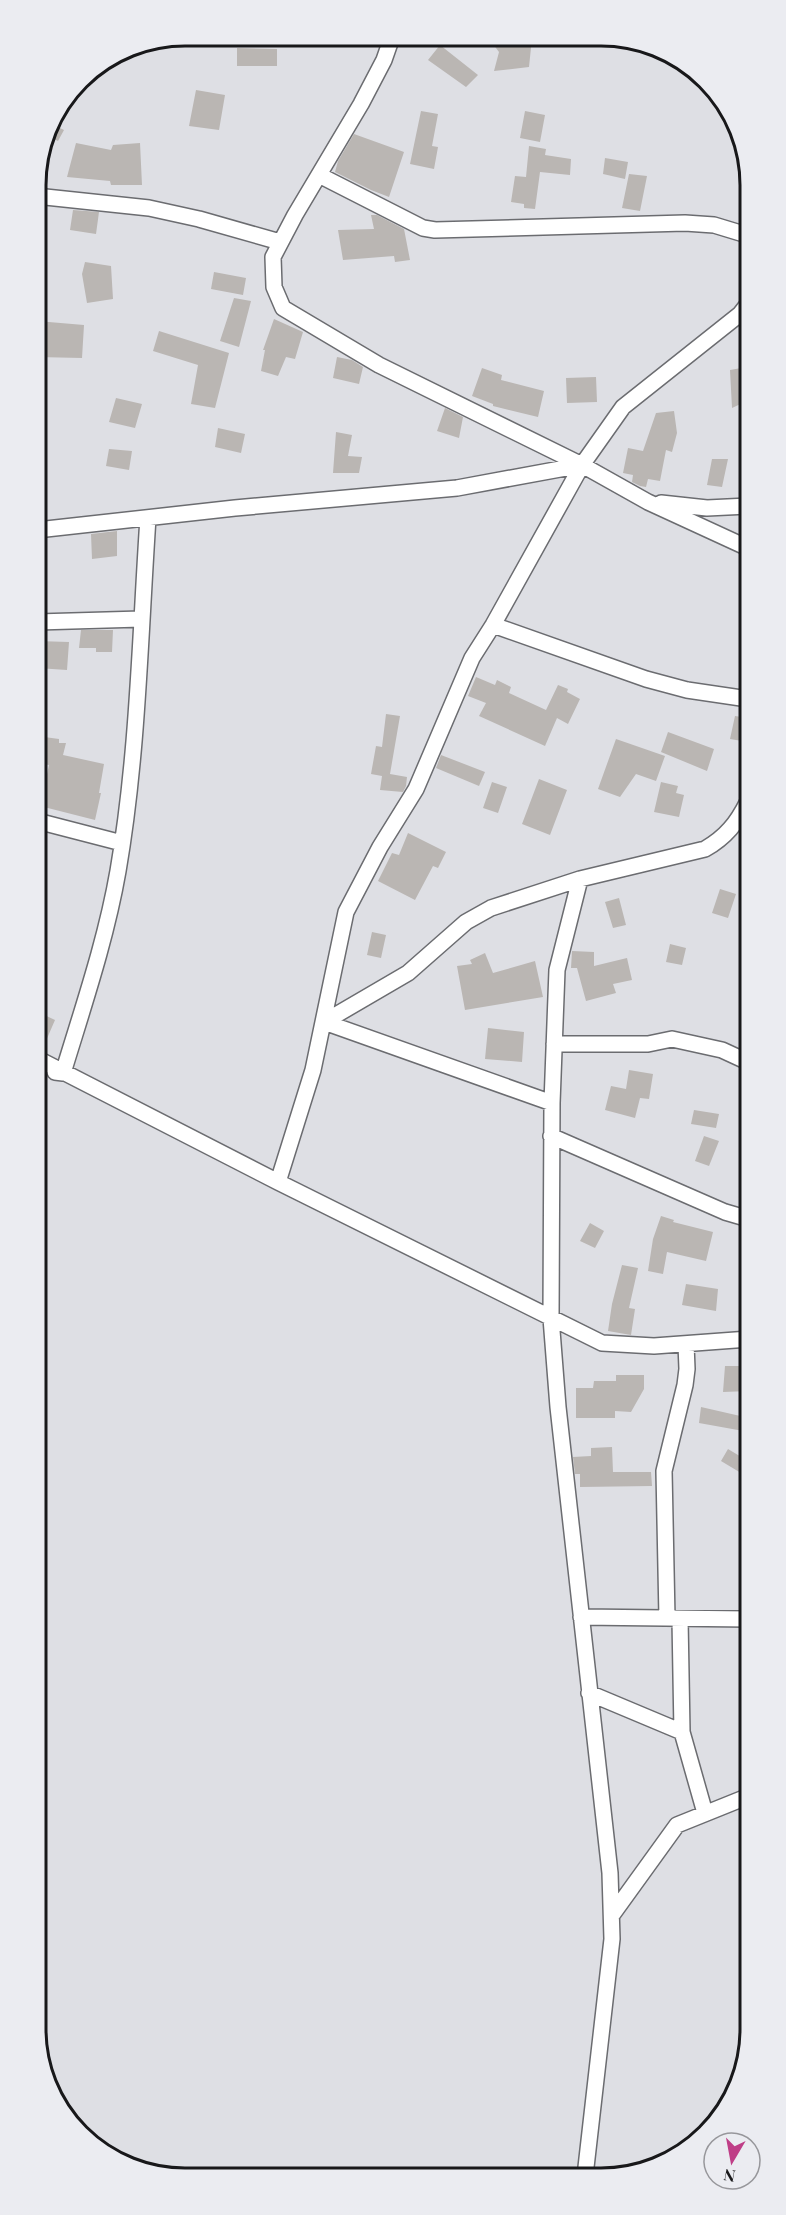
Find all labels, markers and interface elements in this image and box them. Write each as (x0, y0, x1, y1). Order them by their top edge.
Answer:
north arrow (702, 2131, 762, 2191)
text: N (721, 2165, 737, 2188)

